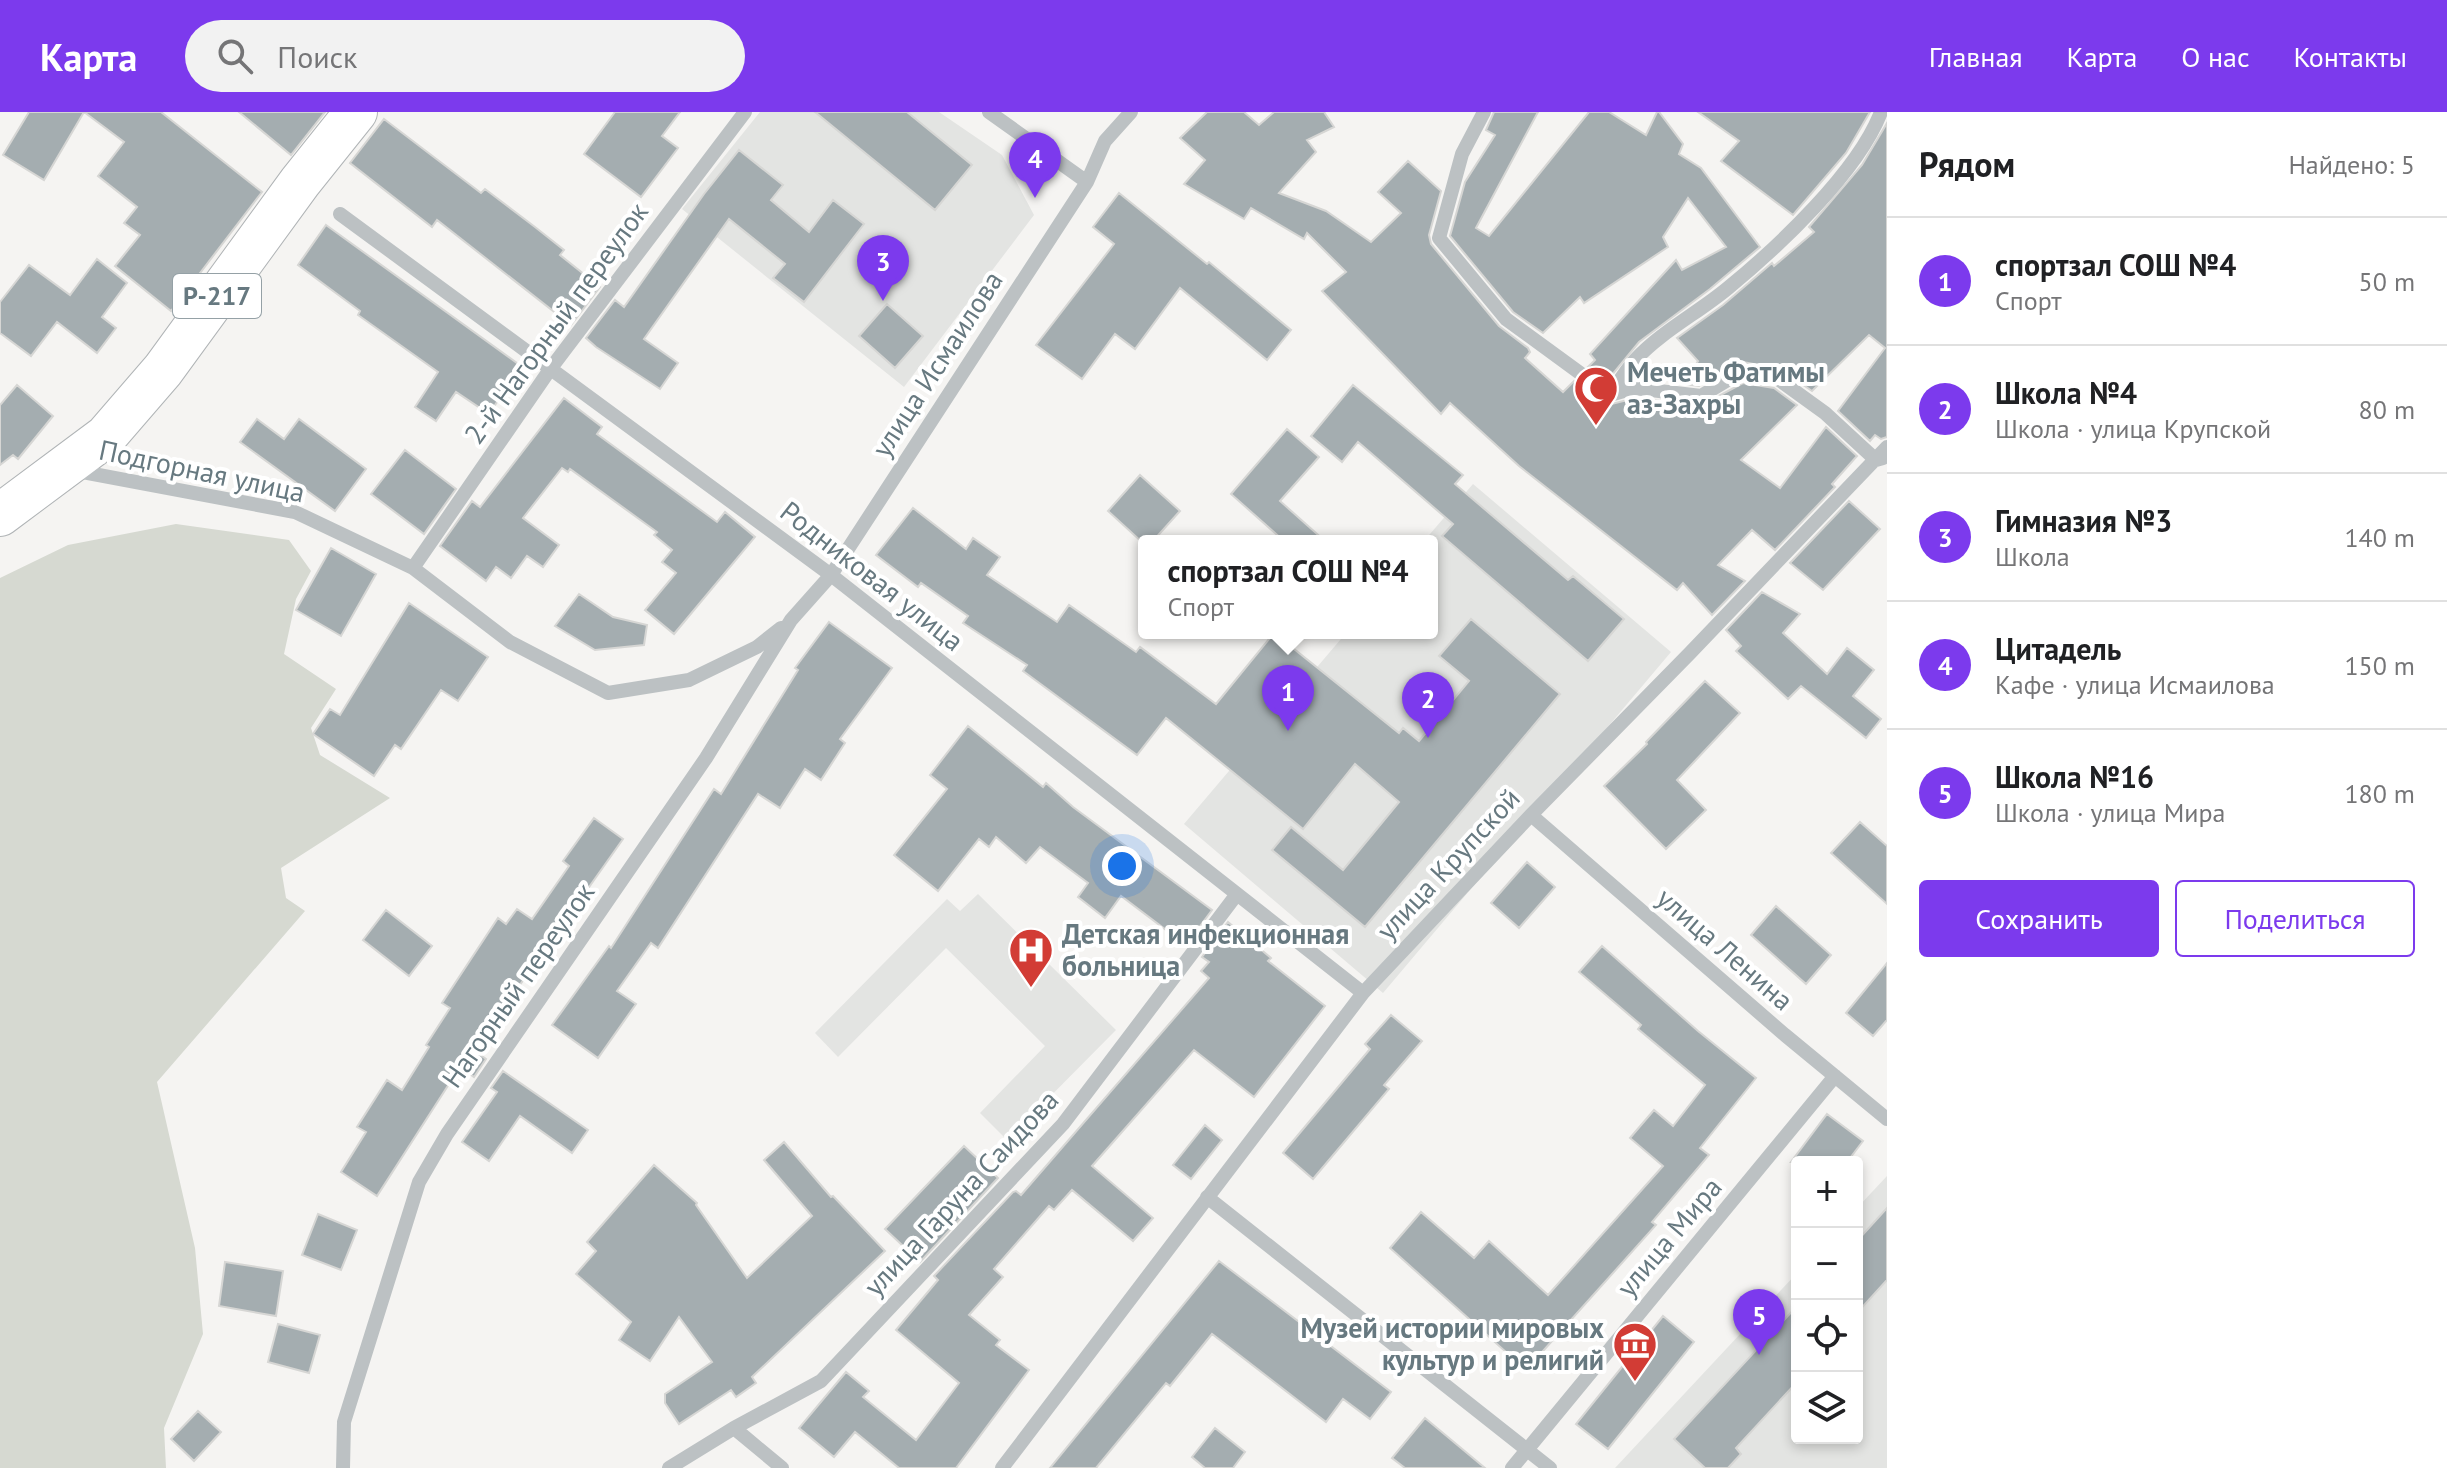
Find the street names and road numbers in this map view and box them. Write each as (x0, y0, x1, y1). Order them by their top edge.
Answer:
street label: 2-й Нагорный переулок (455, 194, 656, 451)
street label: улица Исмаилова (863, 264, 1011, 464)
road number: Р-217 (173, 274, 261, 318)
street label: Подгорная улица (96, 431, 308, 510)
street label: Родниковая улица (773, 492, 972, 659)
street label: улица Крупской (1368, 780, 1528, 947)
street label: Нагорный переулок (433, 874, 603, 1095)
street label: улица Ленина (1649, 879, 1801, 1018)
street label: улица Гаруна Саидова (855, 1082, 1066, 1304)
street label: улица Мира (1608, 1169, 1729, 1304)

